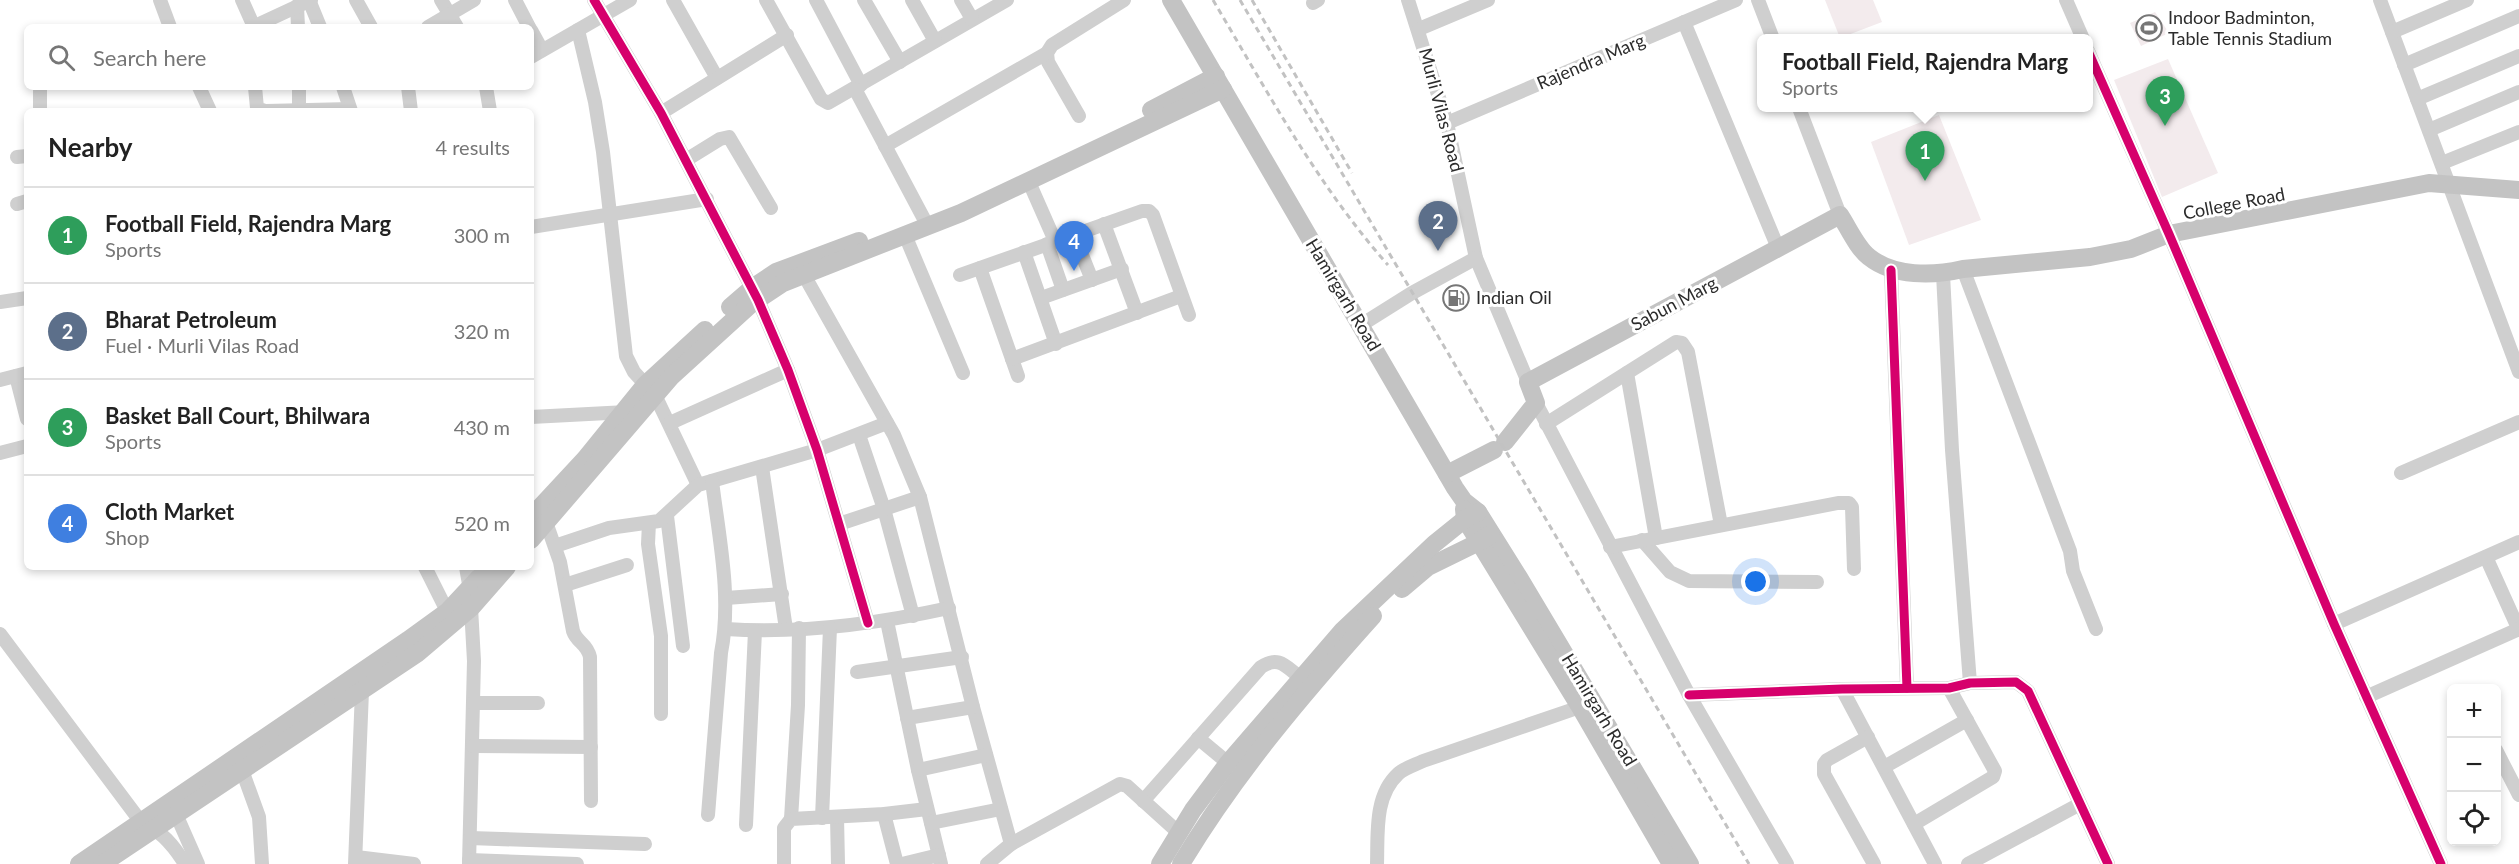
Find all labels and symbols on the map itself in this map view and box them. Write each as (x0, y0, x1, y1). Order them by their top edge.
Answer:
place label: Indoor Badminton, Table Tennis Stadium (2168, 6, 2332, 49)
sports icon: Indoor Badminton, Table Tennis Stadium (2134, 13, 2164, 43)
street label: Rajendra Marg (1533, 28, 1648, 94)
street label: Murli Vilas Road (1415, 45, 1469, 174)
pin: 3 (2146, 76, 2184, 126)
pin: 1 (1906, 132, 1944, 181)
street label: College Road (2181, 182, 2287, 224)
pin: 2 (1418, 202, 1458, 251)
pin: 4 (1054, 222, 1094, 271)
street label: Hamirgarh Road (1302, 234, 1386, 355)
street label: Sabun Marg (1627, 271, 1720, 335)
fuel station icon: Indian Oil (1441, 283, 1471, 313)
place label: Indian Oil (1476, 286, 1552, 308)
your location (1741, 567, 1770, 596)
street label: Hamirgarh Road (1558, 649, 1642, 770)

